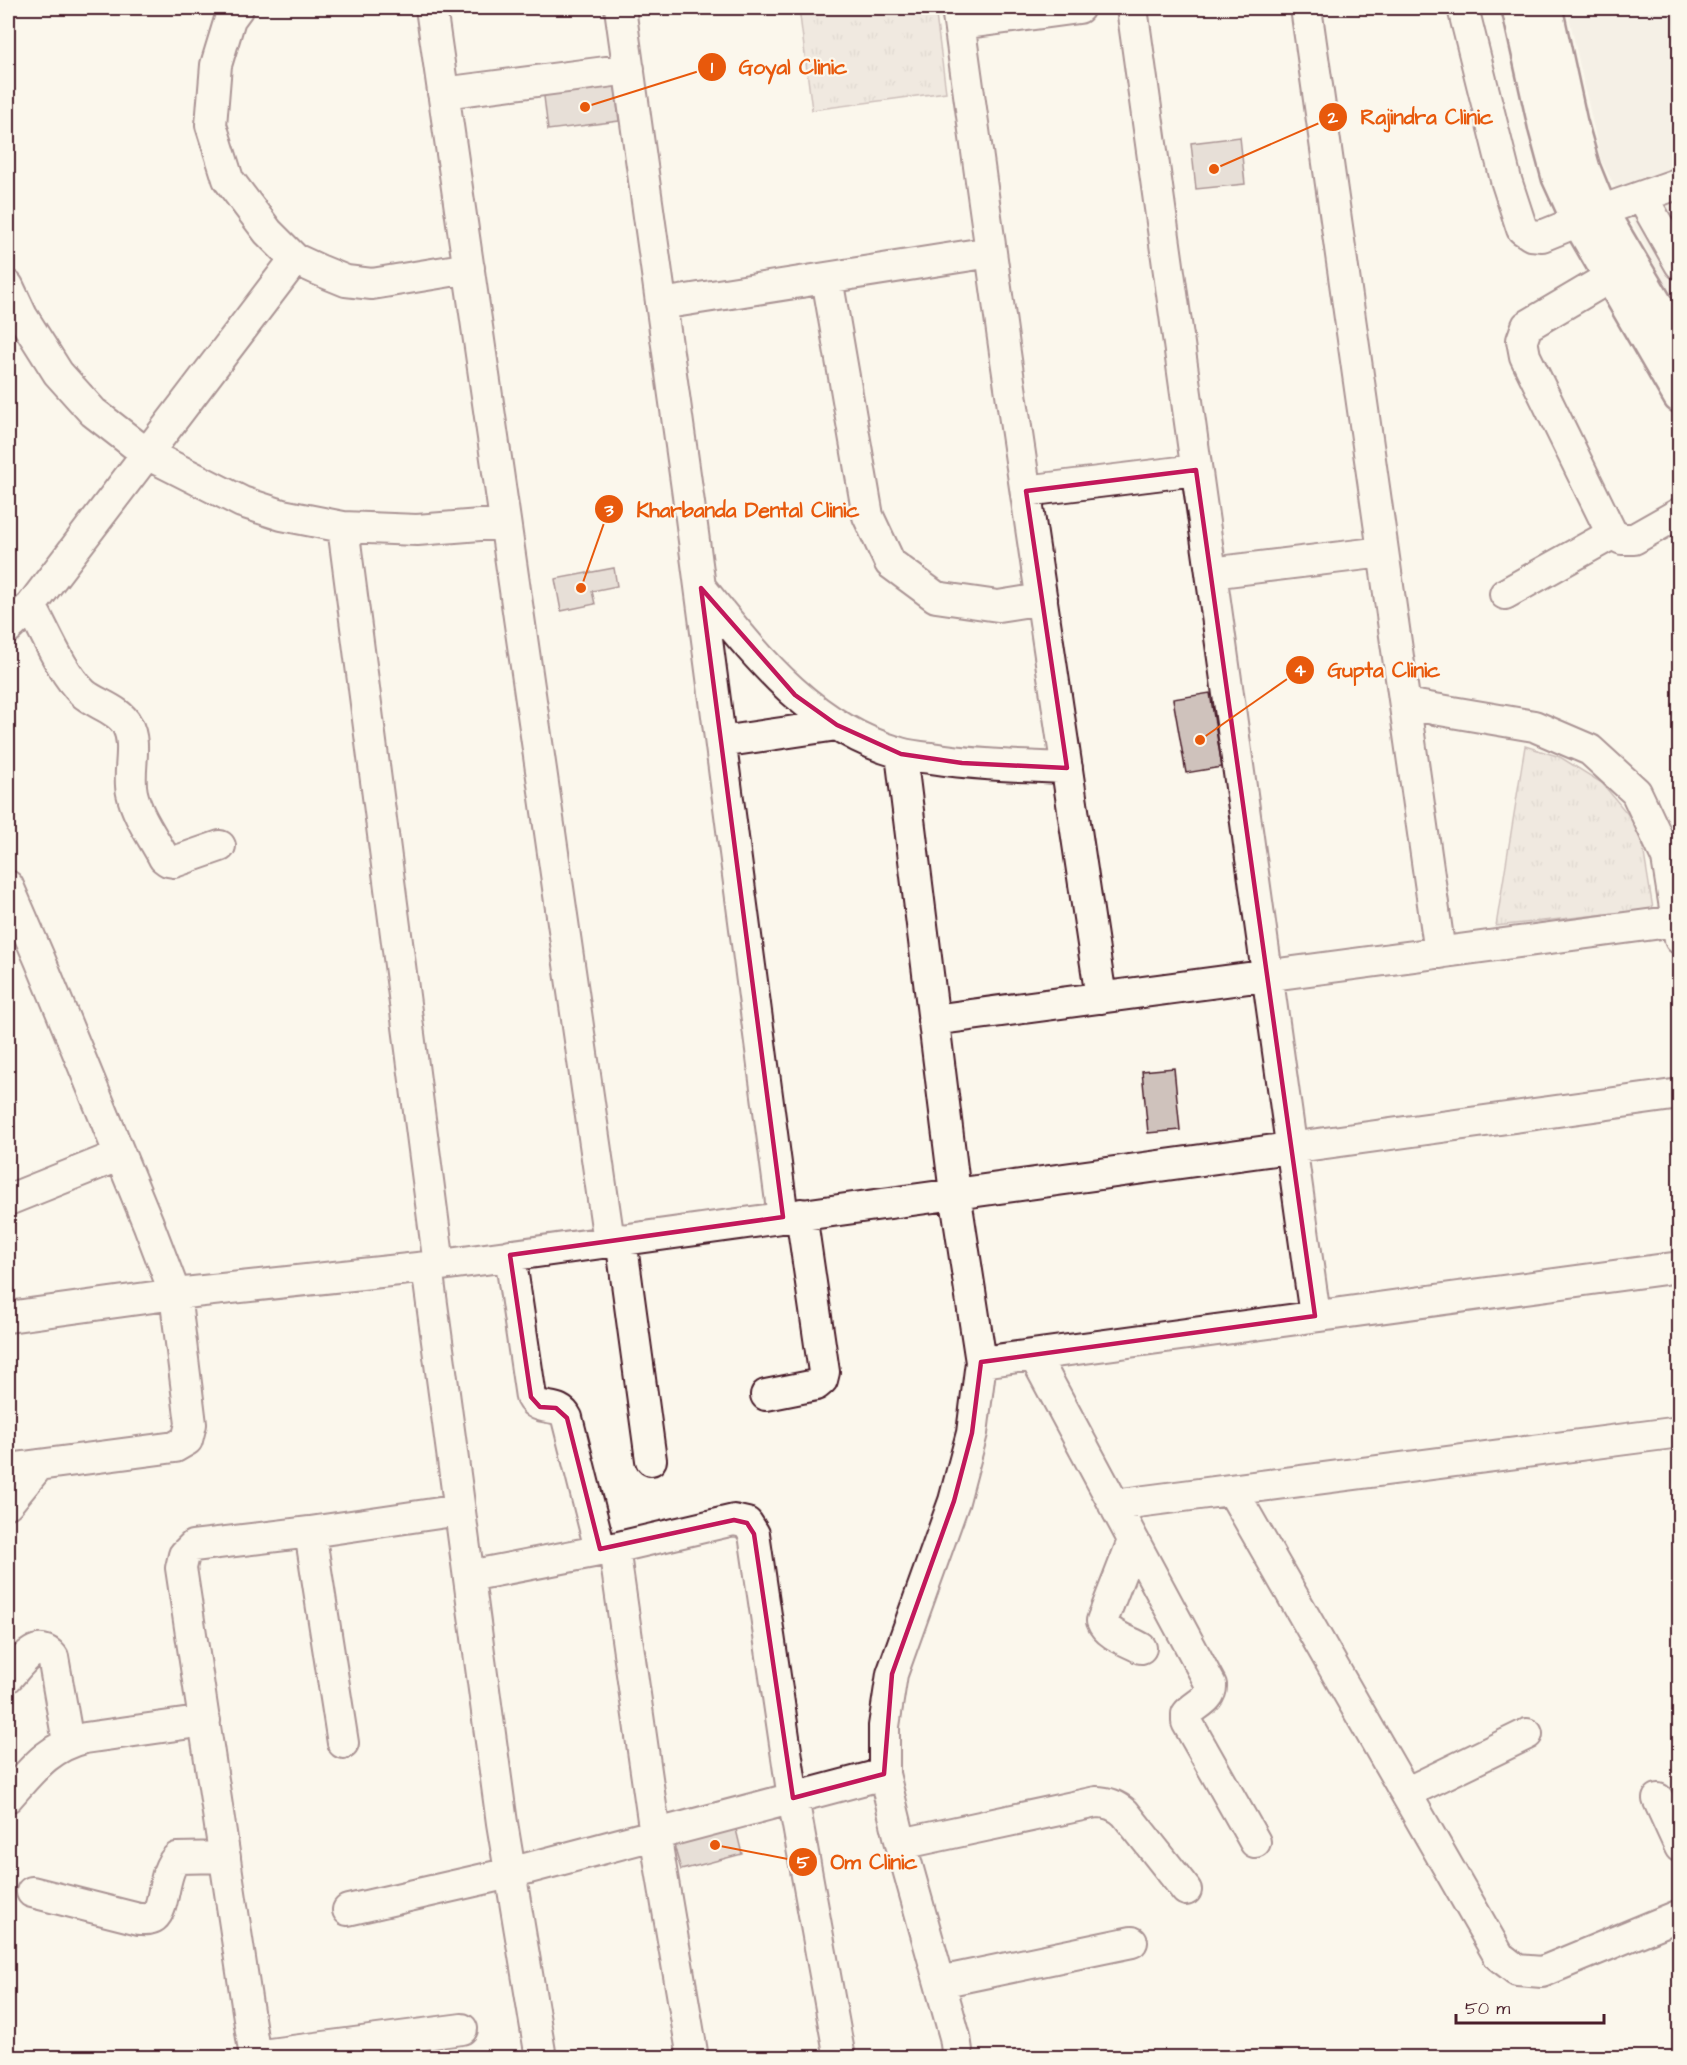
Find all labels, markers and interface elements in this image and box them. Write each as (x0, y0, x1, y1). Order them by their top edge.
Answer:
callout: Goyal Clinic (697, 48, 859, 87)
text: Goyal Clinic (739, 53, 848, 85)
text: 1 (711, 55, 714, 80)
callout: Rajindra Clinic (1318, 97, 1505, 136)
text: Rajindra Clinic (1361, 103, 1494, 133)
text: 2 (1327, 105, 1339, 130)
callout: Kharbanda Dental Clinic (594, 490, 871, 529)
text: Kharbanda Dental Clinic (637, 496, 860, 525)
text: 3 (603, 498, 614, 523)
callout: Gupta Clinic (1285, 650, 1452, 689)
text: Gupta Clinic (1328, 656, 1441, 686)
text: 4 (1294, 658, 1307, 683)
callout: Om Clinic (788, 1843, 930, 1882)
text: Om Clinic (830, 1848, 918, 1877)
text: 5 (797, 1850, 810, 1875)
scale bar (1456, 1987, 1604, 2025)
text: 50 m (1465, 1996, 1510, 2021)

